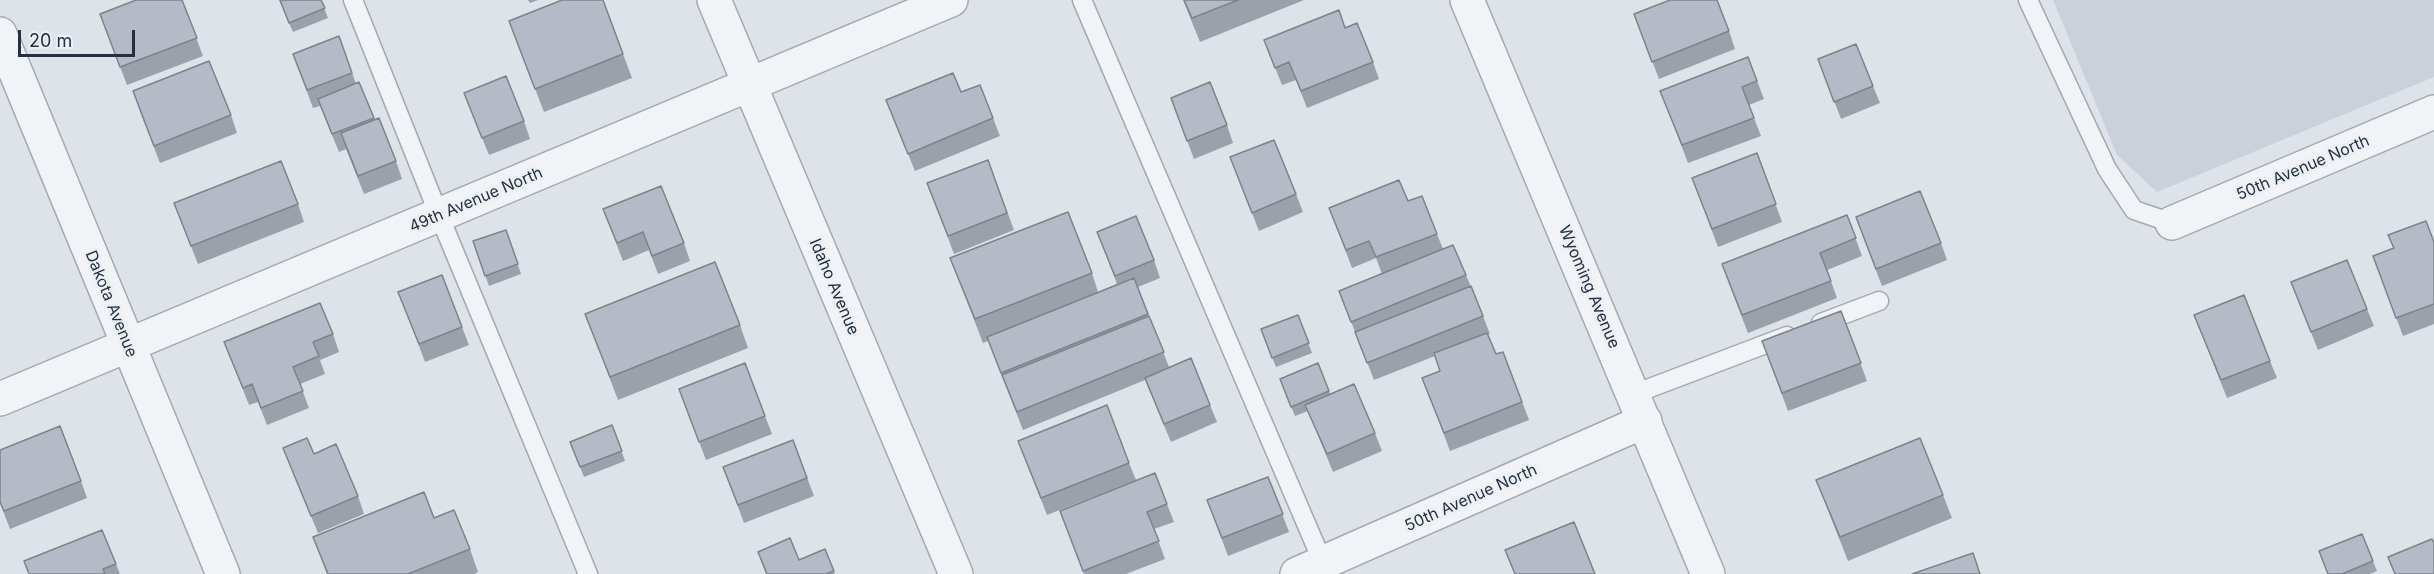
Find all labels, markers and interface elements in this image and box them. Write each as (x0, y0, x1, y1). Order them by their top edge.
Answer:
scale bar (21, 18, 138, 56)
text: 20 m (29, 30, 72, 51)
street label: 50th Avenue North (2234, 131, 2372, 205)
street label: 49th Avenue North (406, 163, 546, 237)
street label: Wyoming Avenue (1554, 223, 1624, 351)
street label: Idaho Avenue (805, 236, 863, 338)
street label: Dakota Avenue (81, 248, 141, 360)
street label: 50th Avenue North (1402, 460, 1540, 536)

